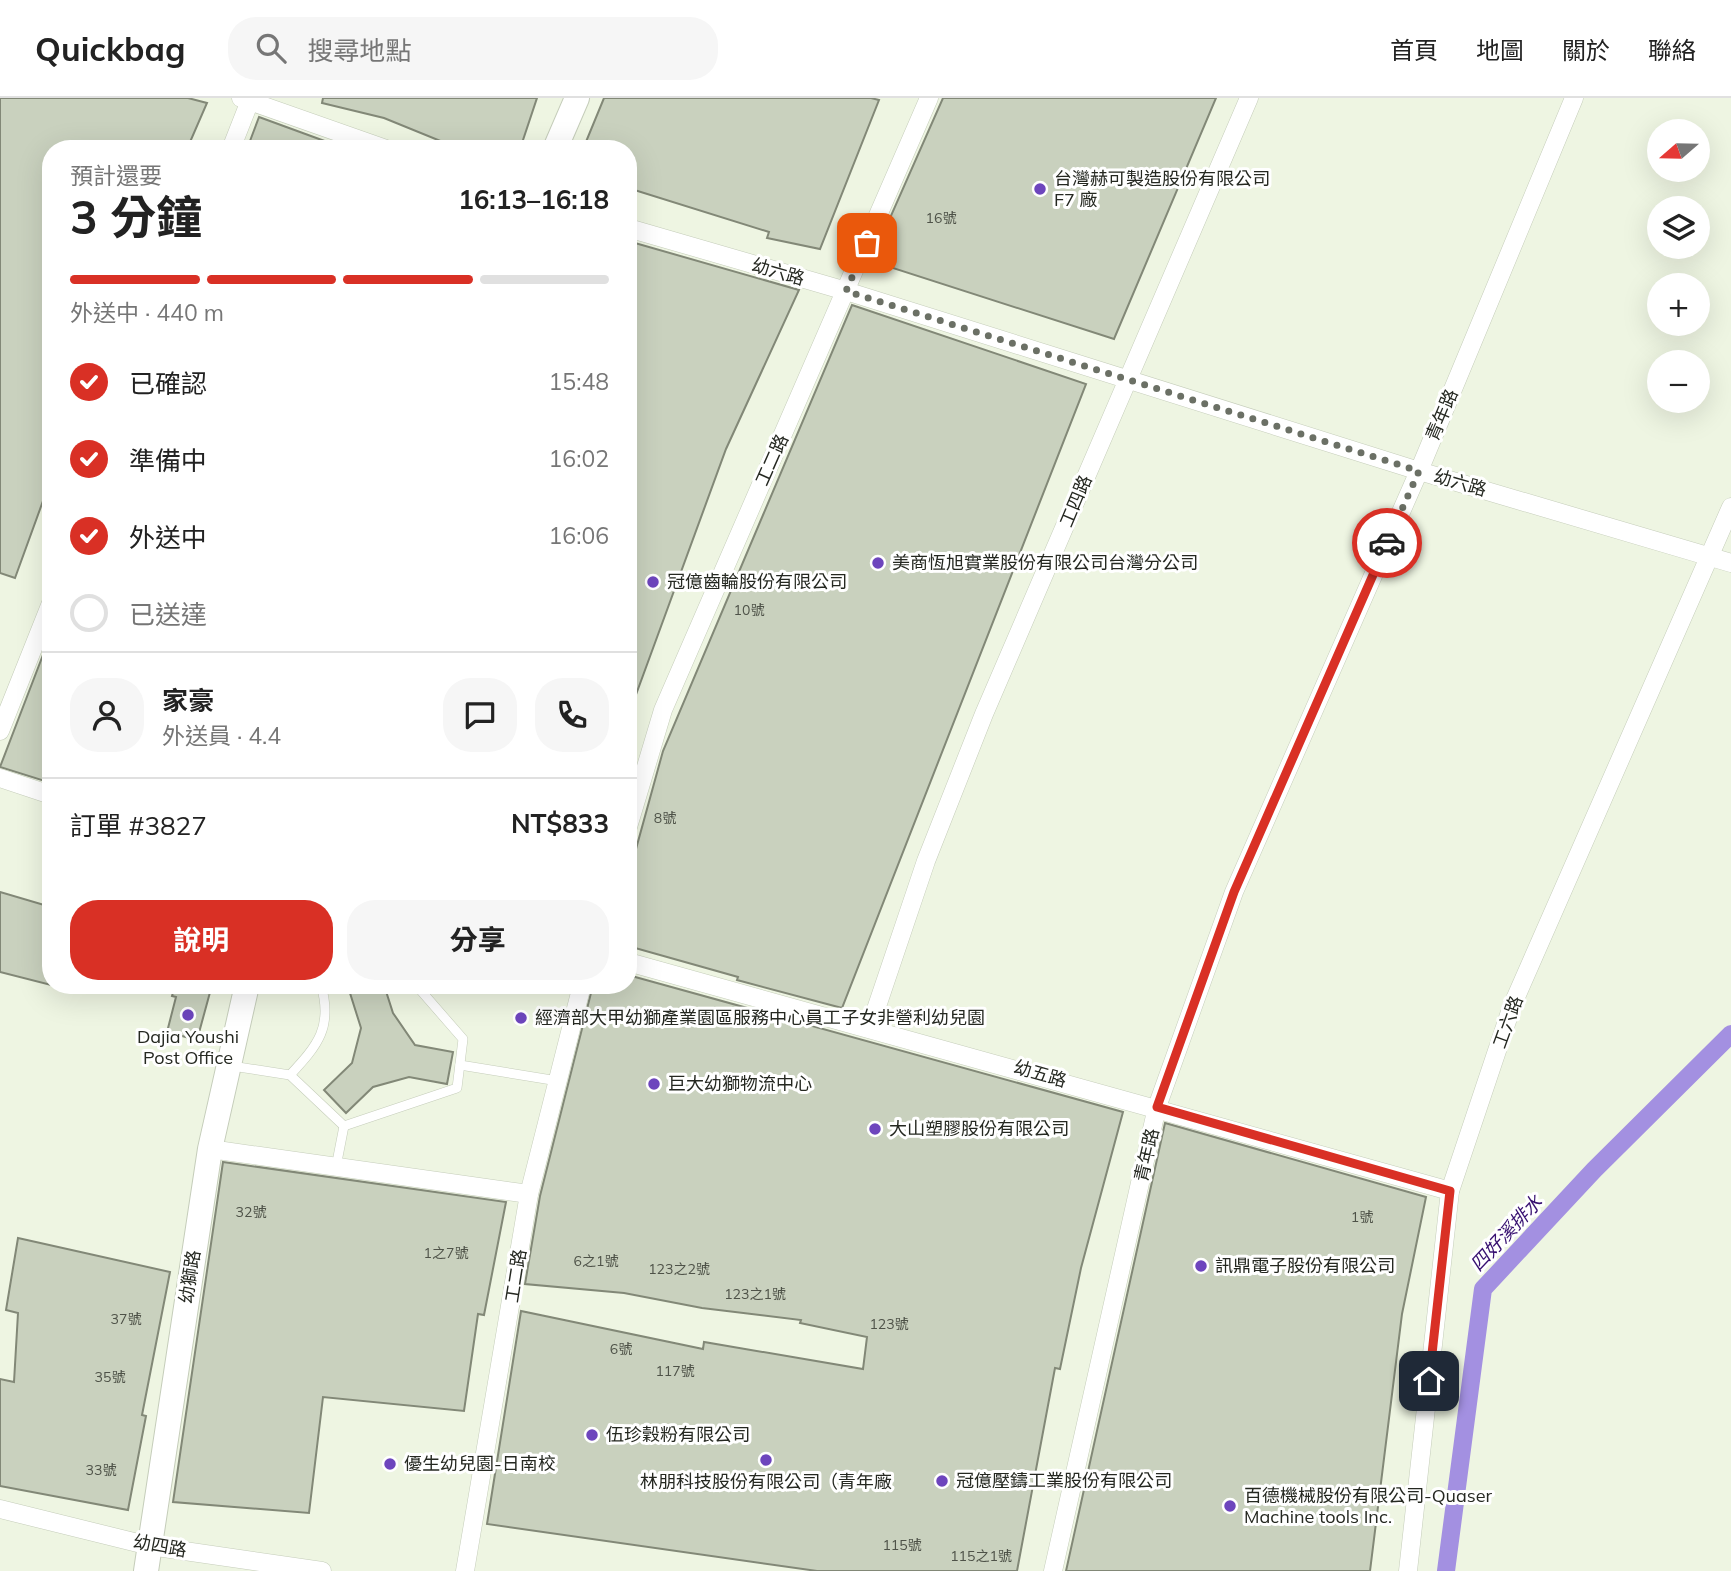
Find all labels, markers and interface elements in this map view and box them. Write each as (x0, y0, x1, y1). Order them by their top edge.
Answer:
search box (228, 17, 718, 80)
text: Quickbag (35, 28, 186, 69)
icon: search (252, 29, 290, 67)
text: 搜尋地點 (308, 34, 412, 67)
text: 首頁 (1390, 35, 1438, 65)
text: 地圖 (1476, 35, 1524, 65)
text: 關於 (1562, 35, 1610, 65)
text: 聯絡 (1648, 35, 1696, 65)
north arrow (1647, 119, 1710, 182)
map controls (1647, 119, 1710, 413)
text: 預計還要 (70, 161, 162, 190)
place label: 台灣赫可製造股份有限公司 F7 廠 (1054, 167, 1270, 211)
marker: 台灣赫可製造股份有限公司 F7 廠 (1032, 181, 1048, 197)
text: 16:13–16:18 (458, 183, 609, 216)
text: 3 分鐘 (70, 188, 202, 246)
button: layers (1647, 196, 1710, 259)
house number: 16號 (926, 209, 956, 227)
pin (837, 213, 897, 273)
icon: bag (848, 224, 886, 262)
street label: 幼六路 (749, 253, 807, 290)
button: + (1647, 273, 1710, 336)
text: 外送中 · 440 m (70, 298, 224, 327)
button: − (1647, 350, 1710, 413)
icon: check (70, 363, 108, 401)
text: 已確認 (129, 367, 207, 400)
text: 15:48 (549, 367, 609, 396)
street label: 青年路 (1420, 385, 1463, 444)
street label: 工二路 (750, 430, 793, 489)
icon: check (70, 440, 108, 478)
text: 準備中 (129, 444, 207, 477)
text: 16:02 (549, 444, 609, 473)
street label: 幼六路 (1431, 464, 1489, 501)
street label: 工四路 (1054, 471, 1097, 530)
courier (1352, 508, 1422, 578)
icon: check (70, 517, 108, 555)
text: 外送中 (129, 521, 207, 554)
text: 16:06 (549, 521, 609, 550)
icon: car (1368, 524, 1406, 562)
place label: 美商恆旭實業股份有限公司台灣分公司 (892, 551, 1198, 574)
marker: 美商恆旭實業股份有限公司台灣分公司 (870, 555, 886, 571)
place label: 冠億齒輪股份有限公司 (667, 570, 847, 593)
marker: 冠億齒輪股份有限公司 (645, 574, 661, 590)
text: 已送達 (129, 598, 207, 631)
house number: 10號 (734, 601, 764, 619)
button: person (70, 678, 144, 752)
button: chat (443, 678, 517, 752)
button: phone (535, 678, 609, 752)
text: 家豪 (162, 684, 214, 717)
text: 外送員 · 4.4 (162, 721, 281, 750)
text: NT$833 (511, 807, 609, 840)
text: 訂單 #3827 (70, 809, 207, 842)
house number: 8號 (654, 809, 676, 827)
button: 說明 (70, 900, 333, 980)
button: 分享 (347, 900, 609, 980)
street label: 工六路 (1487, 993, 1528, 1051)
place label: 經濟部大甲幼獅產業園區服務中心員工子女非營利幼兒園 (535, 1006, 985, 1029)
marker: Dajia Youshi Post Office (180, 1007, 196, 1023)
marker: 經濟部大甲幼獅產業園區服務中心員工子女非營利幼兒園 (513, 1010, 529, 1026)
place label: Dajia Youshi Post Office (137, 1025, 239, 1069)
street label: 幼五路 (1011, 1055, 1069, 1092)
place label: 巨大幼獅物流中心 (668, 1072, 812, 1095)
marker: 巨大幼獅物流中心 (646, 1076, 662, 1092)
place label: 大山塑膠股份有限公司 (889, 1117, 1069, 1140)
marker: 大山塑膠股份有限公司 (867, 1121, 883, 1137)
street label: 青年路 (1129, 1126, 1164, 1184)
water label: 四好溪排水 (1465, 1189, 1548, 1276)
house number: 32號 (236, 1203, 266, 1221)
house number: 1號 (1351, 1208, 1373, 1226)
house number: 1之7號 (424, 1244, 468, 1262)
street label: 工二路 (500, 1247, 531, 1304)
street label: 幼獅路 (174, 1248, 205, 1305)
house number: 6之1號 (574, 1252, 618, 1270)
place label: 訊鼎電子股份有限公司 (1215, 1254, 1395, 1277)
marker: 訊鼎電子股份有限公司 (1193, 1258, 1209, 1274)
house number: 123之2號 (648, 1260, 710, 1278)
house number: 123之1號 (724, 1285, 786, 1303)
house number: 37號 (111, 1310, 141, 1328)
house number: 123號 (869, 1315, 909, 1333)
house number: 6號 (610, 1340, 632, 1358)
pin (1399, 1351, 1459, 1411)
house number: 117號 (655, 1362, 695, 1380)
icon: home (1410, 1362, 1448, 1400)
house number: 35號 (95, 1368, 125, 1386)
place label: 伍珍穀粉有限公司 (606, 1423, 750, 1446)
marker: 伍珍穀粉有限公司 (584, 1427, 600, 1443)
place label: 優生幼兒園-日南校 (404, 1452, 556, 1475)
marker: 林朋科技股份有限公司（青年廠 (758, 1452, 774, 1468)
marker: 優生幼兒園-日南校 (382, 1456, 398, 1472)
house number: 33號 (86, 1461, 116, 1479)
place label: 冠億壓鑄工業股份有限公司 (956, 1469, 1172, 1492)
place label: 林朋科技股份有限公司（青年廠 (640, 1470, 892, 1493)
marker: 冠億壓鑄工業股份有限公司 (934, 1473, 950, 1489)
place label: 百德機械股份有限公司-Quaser Machine tools Inc. (1244, 1484, 1493, 1528)
marker: 百德機械股份有限公司-Quaser Machine tools Inc. (1222, 1498, 1238, 1514)
street label: 幼四路 (132, 1529, 189, 1562)
house number: 115號 (882, 1536, 922, 1554)
house number: 115之1號 (950, 1547, 1012, 1565)

